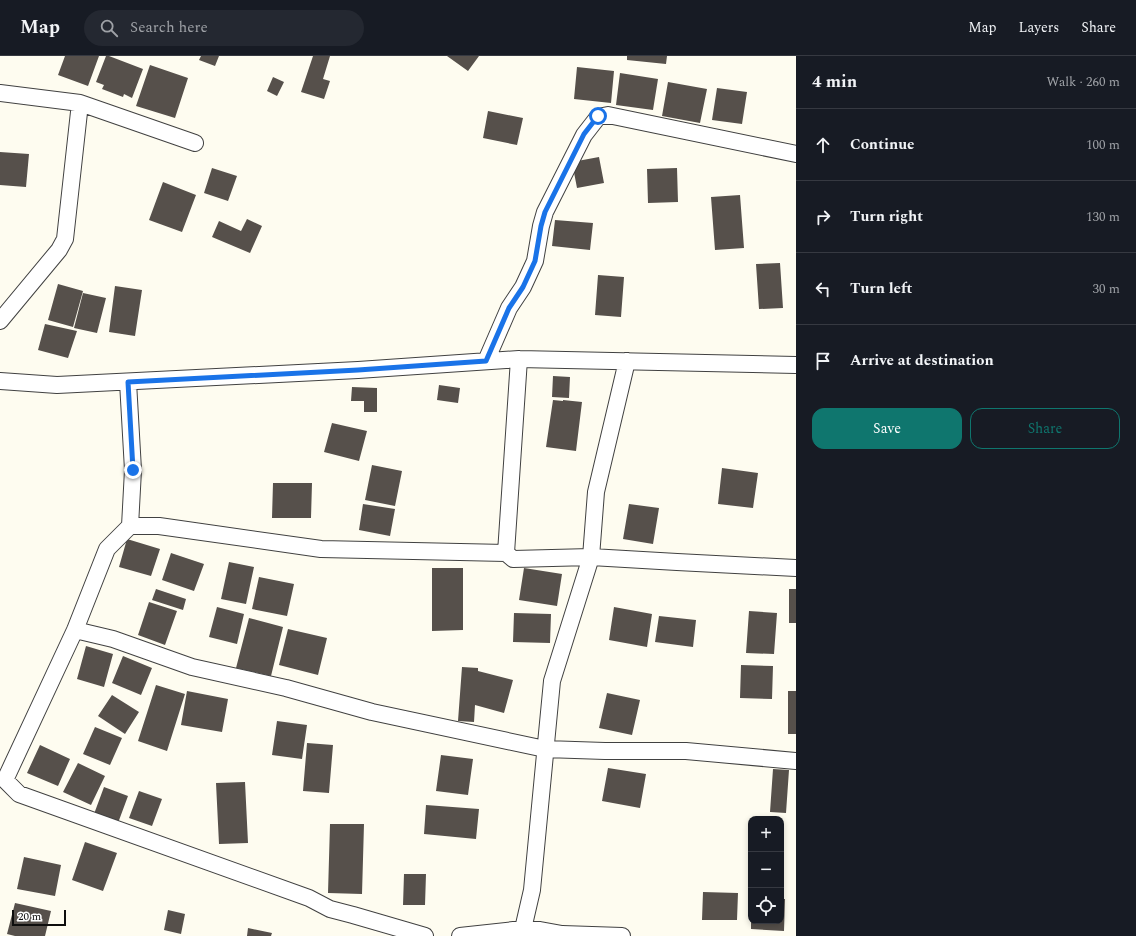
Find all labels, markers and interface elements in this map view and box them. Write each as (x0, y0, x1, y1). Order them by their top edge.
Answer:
search box (84, 10, 364, 46)
text: Map (20, 13, 60, 42)
text: Search here (130, 16, 208, 39)
icon: search (98, 17, 120, 39)
text: Map (968, 17, 997, 38)
text: Layers (1019, 17, 1059, 38)
text: Share (1081, 17, 1116, 38)
text: 4 min (812, 69, 857, 95)
text: Walk · 260 m (1046, 72, 1120, 92)
route start (589, 107, 607, 125)
text: Continue (850, 133, 915, 156)
icon: ahead (812, 134, 834, 156)
text: 100 m (1086, 135, 1120, 155)
text: Turn right (850, 205, 923, 228)
icon: right (812, 206, 834, 228)
text: 130 m (1086, 207, 1120, 227)
text: Turn left (850, 277, 912, 300)
icon: left (812, 278, 834, 300)
text: 30 m (1093, 279, 1120, 299)
text: Arrive at destination (850, 349, 994, 372)
icon: arrive (812, 350, 834, 372)
button: Save (812, 408, 962, 449)
button: Share (970, 408, 1120, 449)
route end (124, 461, 142, 479)
map controls (748, 816, 784, 924)
button: + (748, 816, 784, 852)
button: − (748, 852, 784, 888)
button: locate (748, 888, 784, 924)
scale bar (12, 908, 66, 927)
text: 20 m (18, 908, 41, 925)

